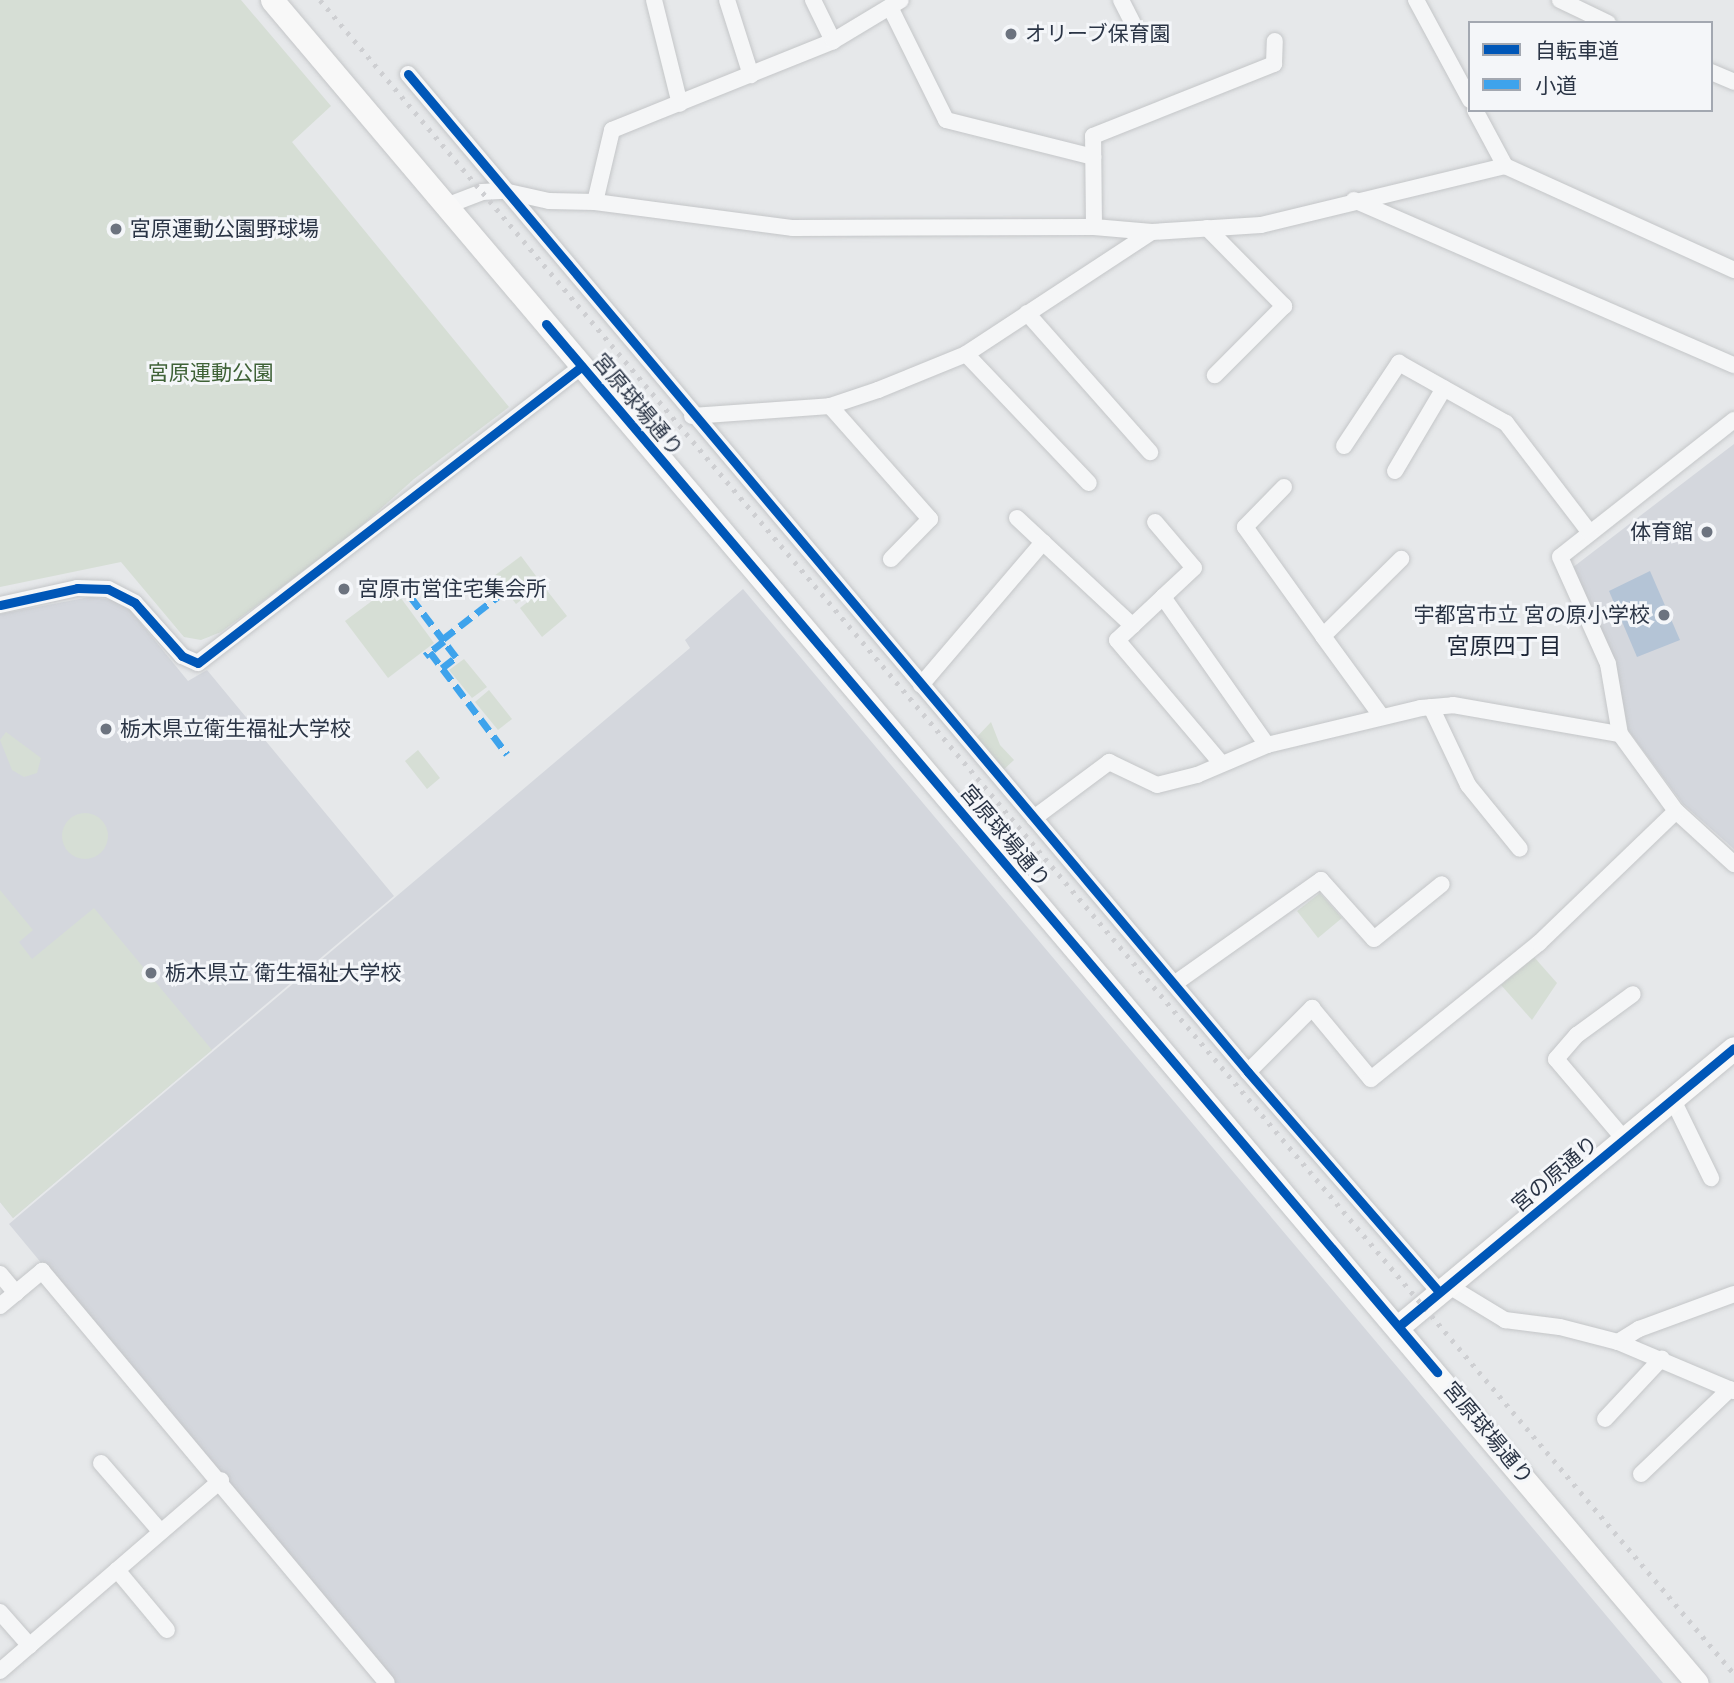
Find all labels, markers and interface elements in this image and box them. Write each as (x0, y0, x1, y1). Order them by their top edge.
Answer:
place label: オリーブ保育園 (1025, 21, 1172, 47)
legend (1468, 21, 1713, 112)
marker: オリーブ保育園 (1003, 26, 1019, 42)
text: 自転車道 (1535, 37, 1619, 65)
text: 小道 (1535, 72, 1577, 100)
place label: 宮原運動公園野球場 (130, 216, 319, 242)
marker: 宮原運動公園野球場 (108, 221, 124, 237)
street label: 宮原球場通り (588, 349, 688, 461)
park label: 宮原運動公園 (148, 360, 274, 386)
place label: 体育館 (1630, 519, 1693, 545)
marker: 体育館 (1699, 524, 1715, 540)
place label: 宮原市営住宅集会所 (358, 576, 547, 602)
marker: 宮原市営住宅集会所 (336, 581, 352, 597)
place label: 宇都宮市立 宮の原小学校 (1413, 602, 1650, 628)
marker: 宇都宮市立 宮の原小学校 (1656, 607, 1672, 623)
district label: 宮原四丁目 (1447, 632, 1561, 660)
place label: 栃木県立衛生福祉大学校 (120, 716, 351, 742)
marker: 栃木県立衛生福祉大学校 (98, 721, 114, 737)
street label: 宮原球場通り (955, 780, 1055, 892)
place label: 栃木県立 衛生福祉大学校 (165, 960, 402, 986)
marker: 栃木県立 衛生福祉大学校 (143, 965, 159, 981)
street label: 宮の原通り (1507, 1131, 1603, 1217)
street label: 宮原球場通り (1438, 1377, 1538, 1489)

